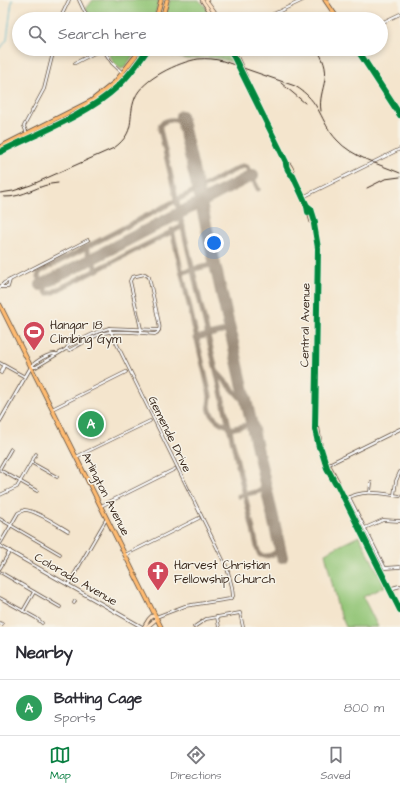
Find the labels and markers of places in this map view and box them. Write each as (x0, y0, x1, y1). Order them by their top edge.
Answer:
place label: Hangar 18 Climbing Gym (50, 317, 122, 349)
sports icon: Hangar 18 Climbing Gym (21, 319, 47, 352)
pin: A (78, 409, 104, 439)
place label: Harvest Christian Fellowship Church (174, 557, 275, 588)
church icon: Harvest Christian Fellowship Church (145, 559, 171, 592)

